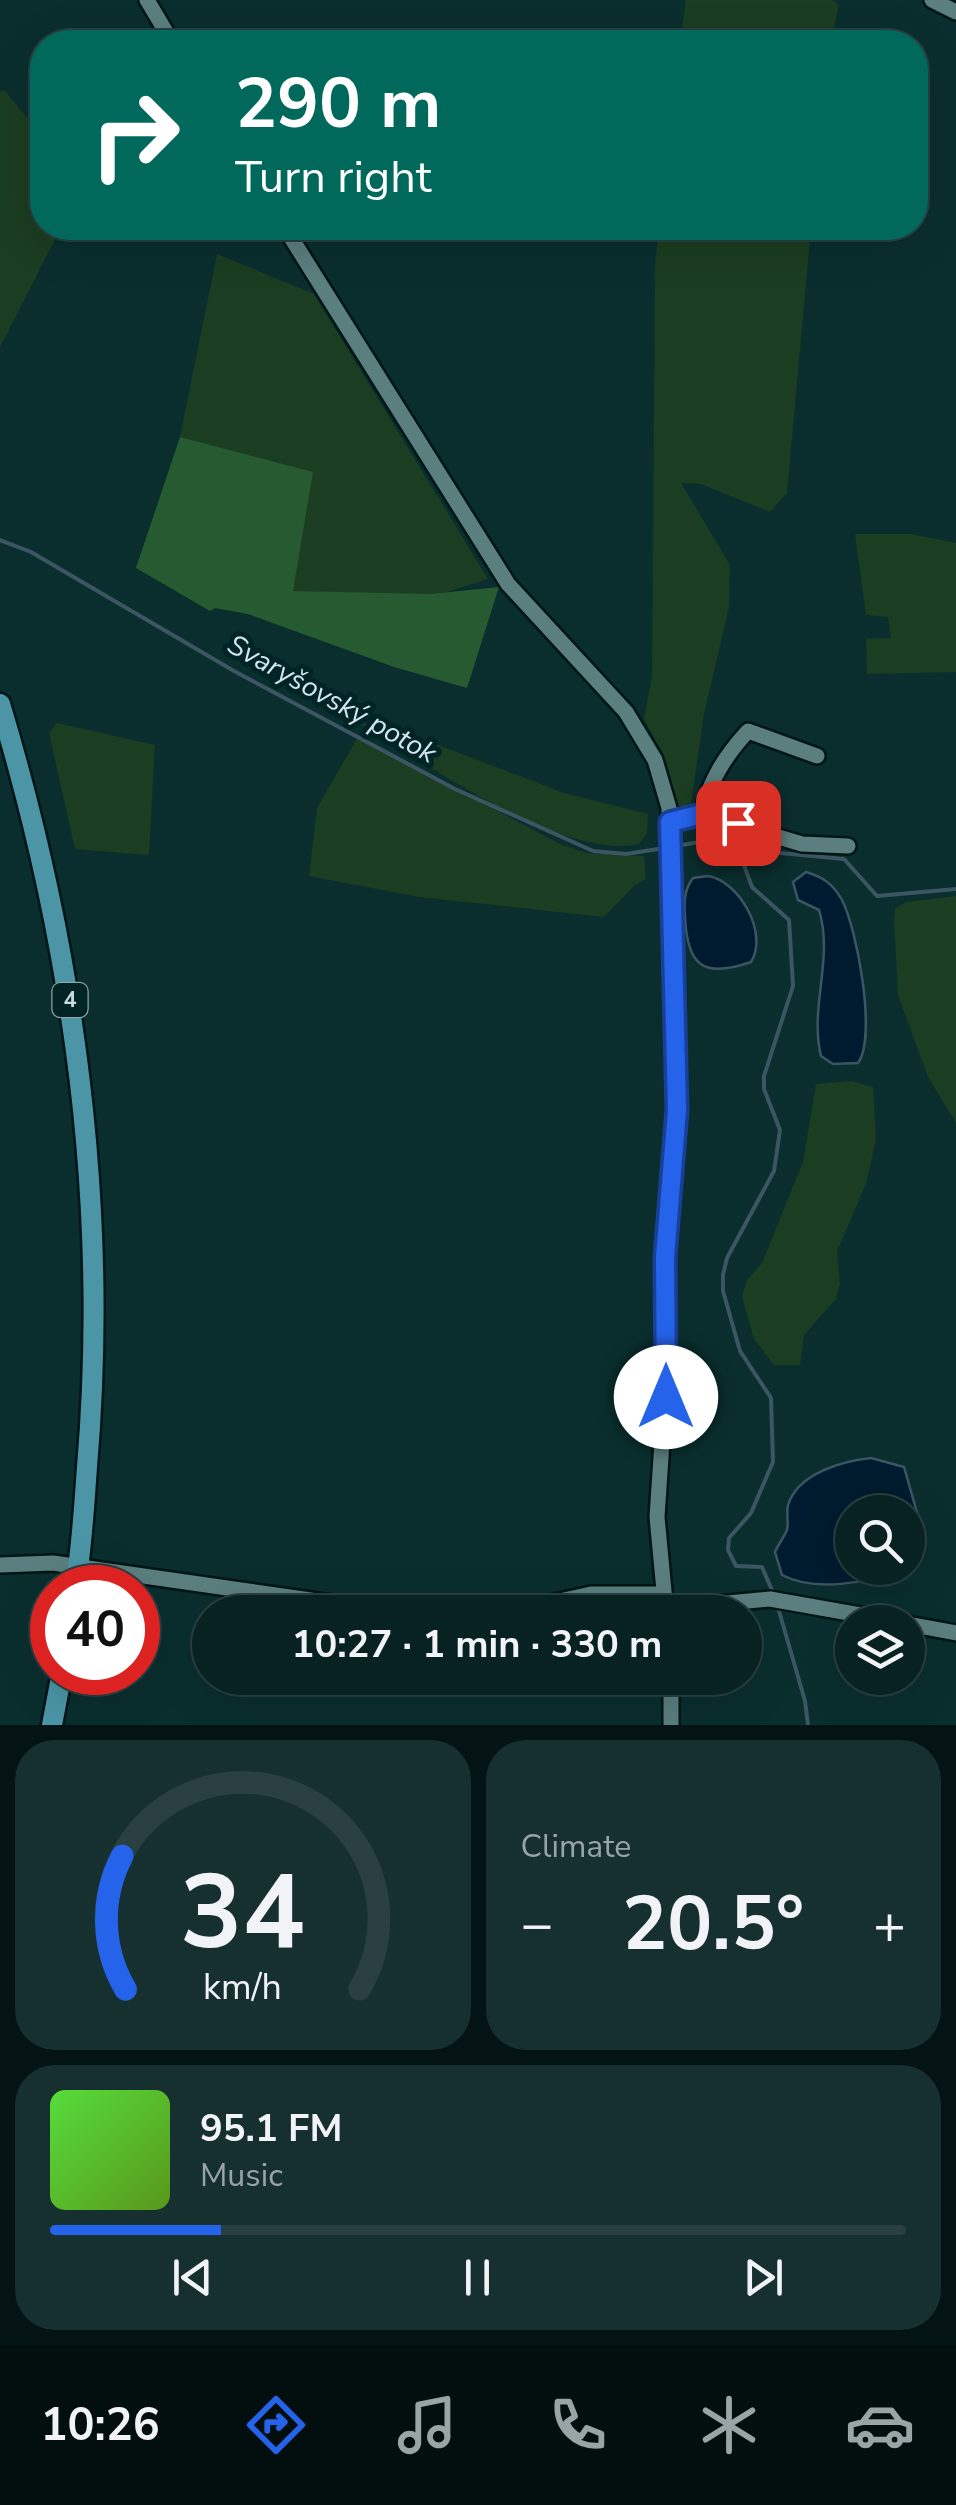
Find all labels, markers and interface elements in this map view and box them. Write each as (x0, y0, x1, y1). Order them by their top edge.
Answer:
text: 290 m (235, 56, 441, 152)
icon: right (70, 70, 200, 200)
text: Turn right (235, 147, 432, 208)
water label: Svaryšovský potok (221, 626, 444, 773)
pin (696, 781, 781, 866)
icon: arrive (711, 796, 766, 851)
road number: 4 (52, 983, 88, 1017)
position arrow (614, 1345, 718, 1449)
map controls (835, 1495, 925, 1695)
button: search (835, 1495, 925, 1585)
speed limit sign: 40 (30, 1565, 160, 1695)
button: layers (835, 1605, 925, 1695)
text: 10:27 · 1 min · 330 m (292, 1619, 662, 1670)
text: Climate (521, 1825, 631, 1868)
text: 34 (180, 1842, 305, 1984)
text: 20.5° (622, 1873, 804, 1975)
text: − (521, 1887, 554, 1962)
text: + (873, 1887, 906, 1962)
text: km/h (203, 1963, 282, 2012)
text: 95.1 FM (200, 2103, 342, 2154)
text: Music (200, 2154, 283, 2197)
icon: previous (165, 2250, 220, 2305)
icon: pause (450, 2250, 505, 2305)
icon: next (736, 2250, 791, 2305)
icon: directions (241, 2390, 311, 2460)
icon: music (392, 2390, 462, 2460)
icon: phone (543, 2390, 613, 2460)
icon: climate (694, 2390, 764, 2460)
icon: car (845, 2390, 915, 2460)
text: 10:26 (41, 2395, 160, 2456)

